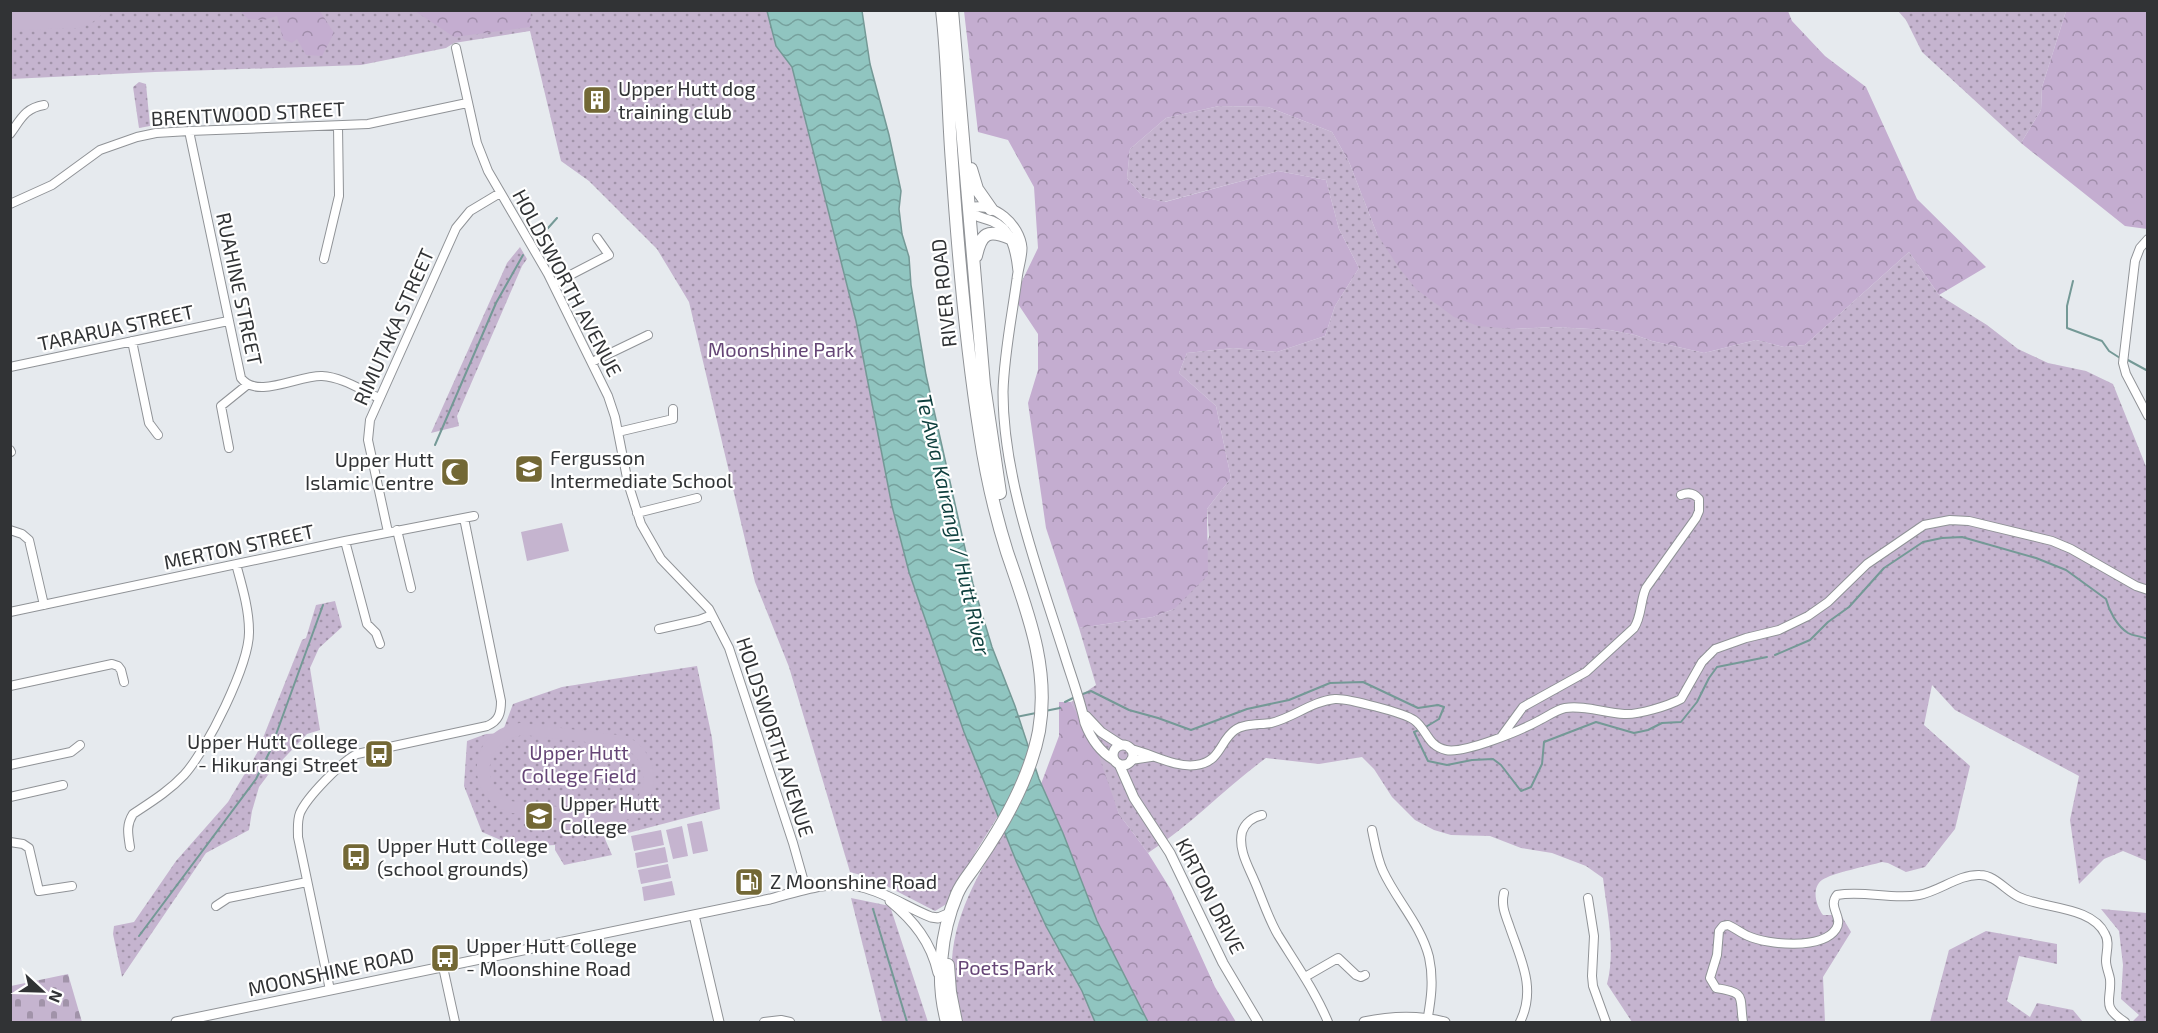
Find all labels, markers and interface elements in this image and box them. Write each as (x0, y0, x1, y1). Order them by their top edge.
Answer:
place label: Upper Hutt dog training club (618, 76, 756, 123)
building icon: Upper Hutt dog training club (581, 84, 613, 116)
street label: BRENTWOOD STREET (150, 96, 346, 130)
street label: HOLDSWORTH AVENUE (508, 185, 627, 380)
street label: RUAHINE STREET (212, 210, 268, 368)
street label: RIVER ROAD (925, 238, 961, 349)
street label: RIMUTAKA STREET (348, 244, 439, 409)
street label: TARARUA STREET (36, 299, 196, 355)
park label: Moonshine Park (708, 337, 854, 361)
water label: Te Awa Kairangi / Hutt River (912, 392, 997, 658)
place label: Fergusson Intermediate School (550, 445, 733, 492)
place label: Upper Hutt Islamic Centre (305, 447, 434, 494)
school or university icon: Fergusson Intermediate School (513, 453, 545, 485)
mosque icon: Upper Hutt Islamic Centre (439, 456, 471, 488)
street label: MERTON STREET (161, 518, 317, 574)
street label: HOLDSWORTH AVENUE (732, 634, 820, 840)
place label: Upper Hutt College - Hikurangi Street (187, 729, 358, 776)
bus stop icon: Upper Hutt College - Hikurangi Street (363, 738, 395, 770)
park label: Upper Hutt College Field (521, 740, 637, 787)
place label: Upper Hutt College (560, 791, 660, 838)
school or university icon: Upper Hutt College (523, 800, 555, 832)
place label: Upper Hutt College (school grounds) (377, 833, 548, 880)
street label: KIRTON DRIVE (1171, 834, 1250, 957)
bus stop icon: Upper Hutt College (school grounds) (340, 841, 372, 873)
fuel station icon: Z Moonshine Road (733, 866, 765, 898)
place label: Z Moonshine Road (770, 869, 937, 893)
place label: Upper Hutt College - Moonshine Road (466, 933, 637, 980)
street label: MOONSHINE ROAD (245, 942, 416, 1000)
bus stop icon: Upper Hutt College - Moonshine Road (429, 942, 461, 974)
park label: Poets Park (958, 955, 1054, 979)
north arrow (12, 961, 72, 1021)
text: N (45, 988, 67, 1006)

